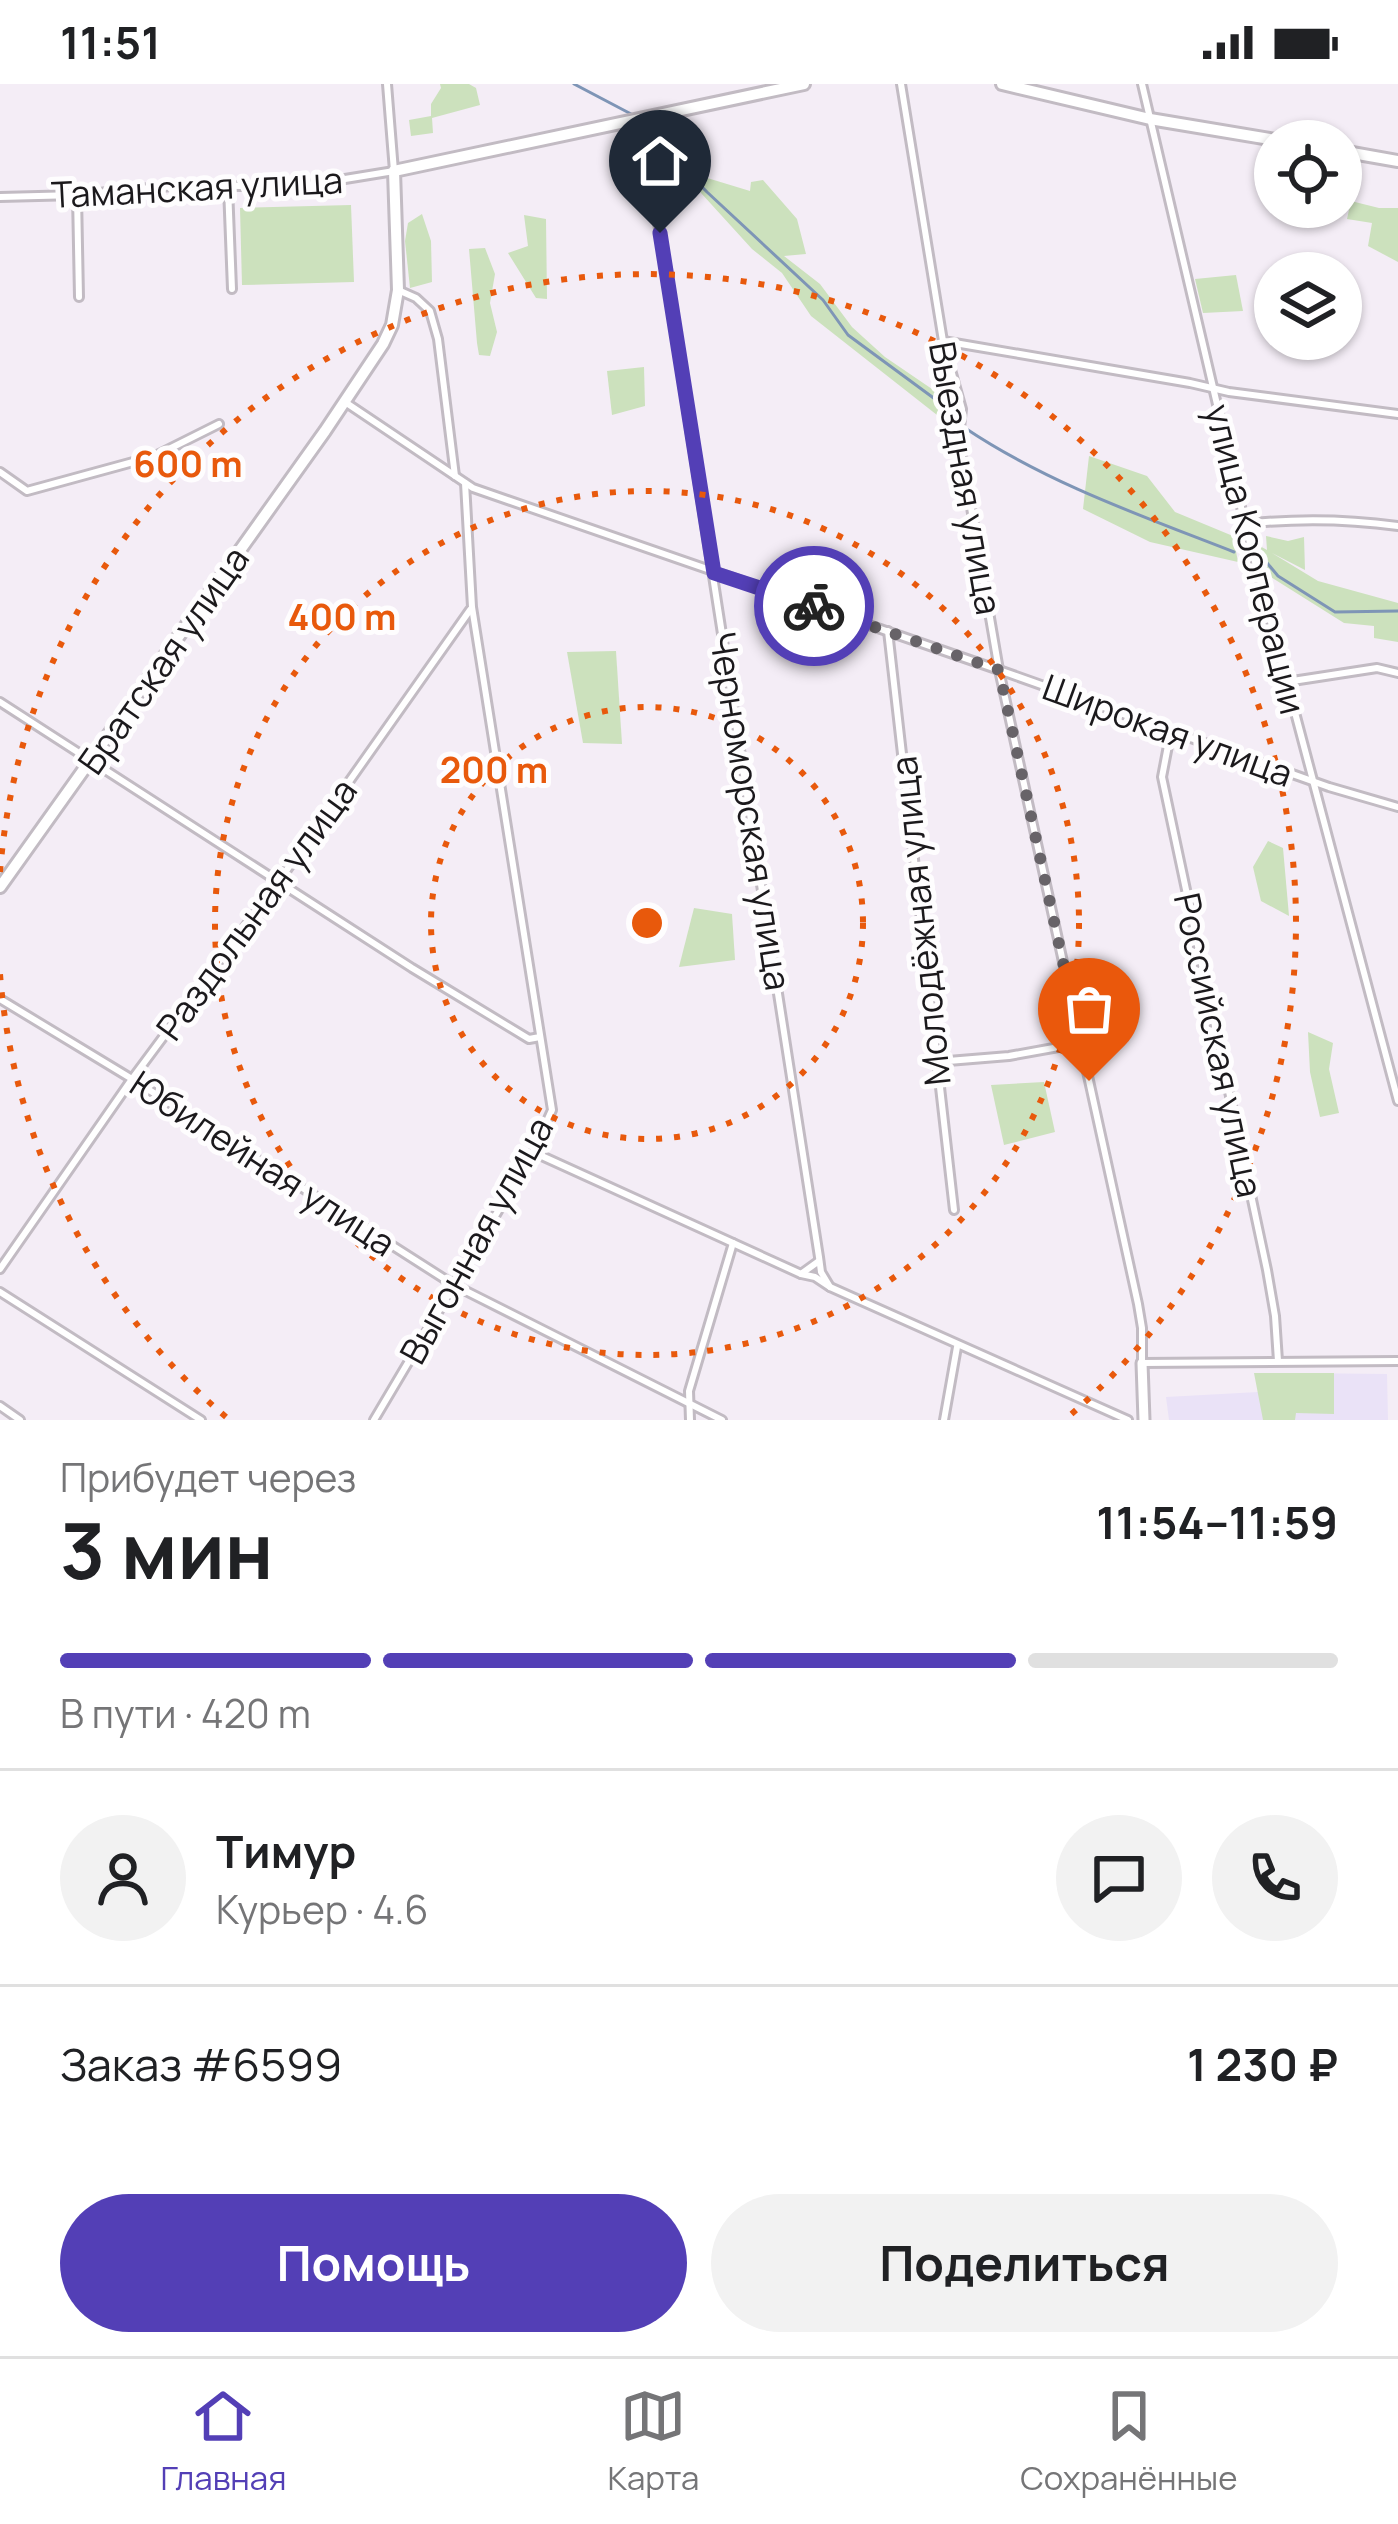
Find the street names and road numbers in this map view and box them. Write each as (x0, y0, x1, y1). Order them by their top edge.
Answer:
street label: Таманская улица (50, 155, 344, 219)
street label: Выездная улица (918, 338, 1014, 618)
street label: улица Кооперации (1194, 399, 1318, 719)
street label: Братская улица (66, 536, 260, 784)
street label: Черноморская улица (698, 628, 804, 994)
street label: Широкая улица (1036, 662, 1300, 798)
street label: Молодёжная улица (878, 754, 962, 1088)
street label: Раздольная улица (144, 768, 368, 1050)
street label: Российская улица (1163, 888, 1275, 1202)
street label: Юбилейная улица (121, 1059, 405, 1267)
street label: Выгонная улица (388, 1108, 564, 1372)

